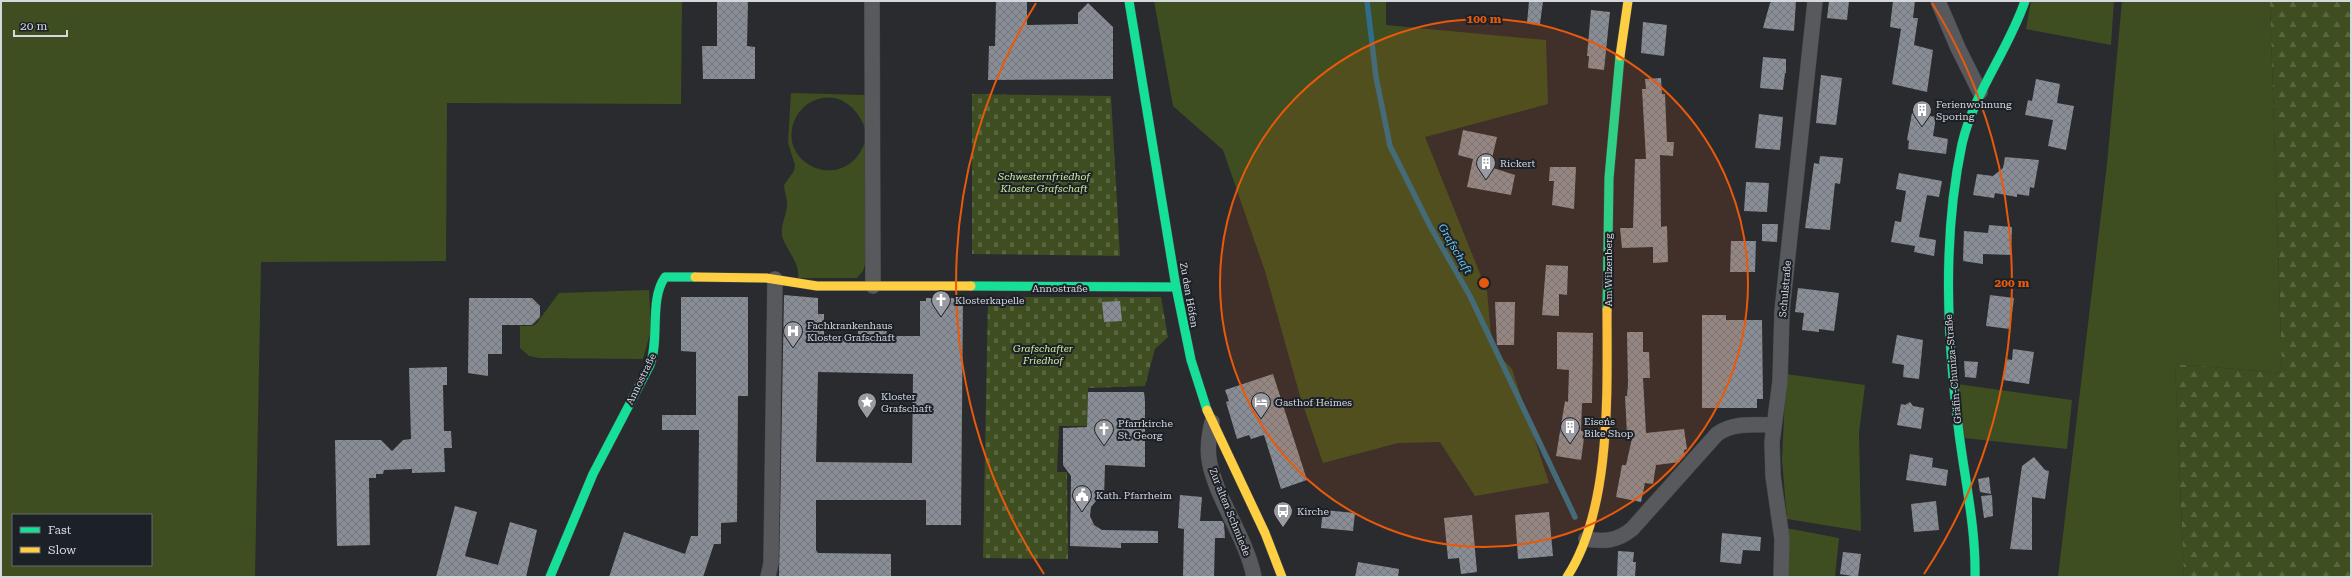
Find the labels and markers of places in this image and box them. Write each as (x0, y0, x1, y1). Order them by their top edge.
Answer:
building icon: Ferienwohnung Sporing (1911, 99, 1933, 127)
place label: Ferienwohnung Sporing (1936, 99, 2012, 122)
building icon: Rickert (1475, 152, 1497, 180)
place label: Rickert (1500, 158, 1536, 169)
centre of rings (1477, 276, 1491, 290)
church icon: Klosterkapelle (930, 289, 952, 317)
place label: Klosterkapelle (955, 295, 1025, 306)
hospital icon: Fachkrankenhaus Kloster Grafschaft (782, 320, 804, 348)
place label: Fachkrankenhaus Kloster Grafschaft (807, 320, 895, 343)
place icon: Kloster Grafschaft (856, 391, 878, 419)
place label: Kloster Grafschaft (881, 391, 932, 414)
hotel icon: Gasthof Heimes (1250, 391, 1272, 419)
place label: Gasthof Heimes (1275, 397, 1352, 408)
building icon: Eisen´s Bike Shop (1559, 416, 1581, 444)
place label: Eisen´s Bike Shop (1584, 416, 1634, 439)
church icon: Pfarrkirche St. Georg (1093, 418, 1115, 446)
place label: Pfarrkirche St. Georg (1118, 418, 1173, 441)
public building icon: Kath. Pfarrheim (1071, 484, 1093, 512)
place label: Kath. Pfarrheim (1096, 490, 1172, 501)
bus stop icon: Kirche (1272, 500, 1294, 528)
place label: Kirche (1297, 506, 1330, 517)

